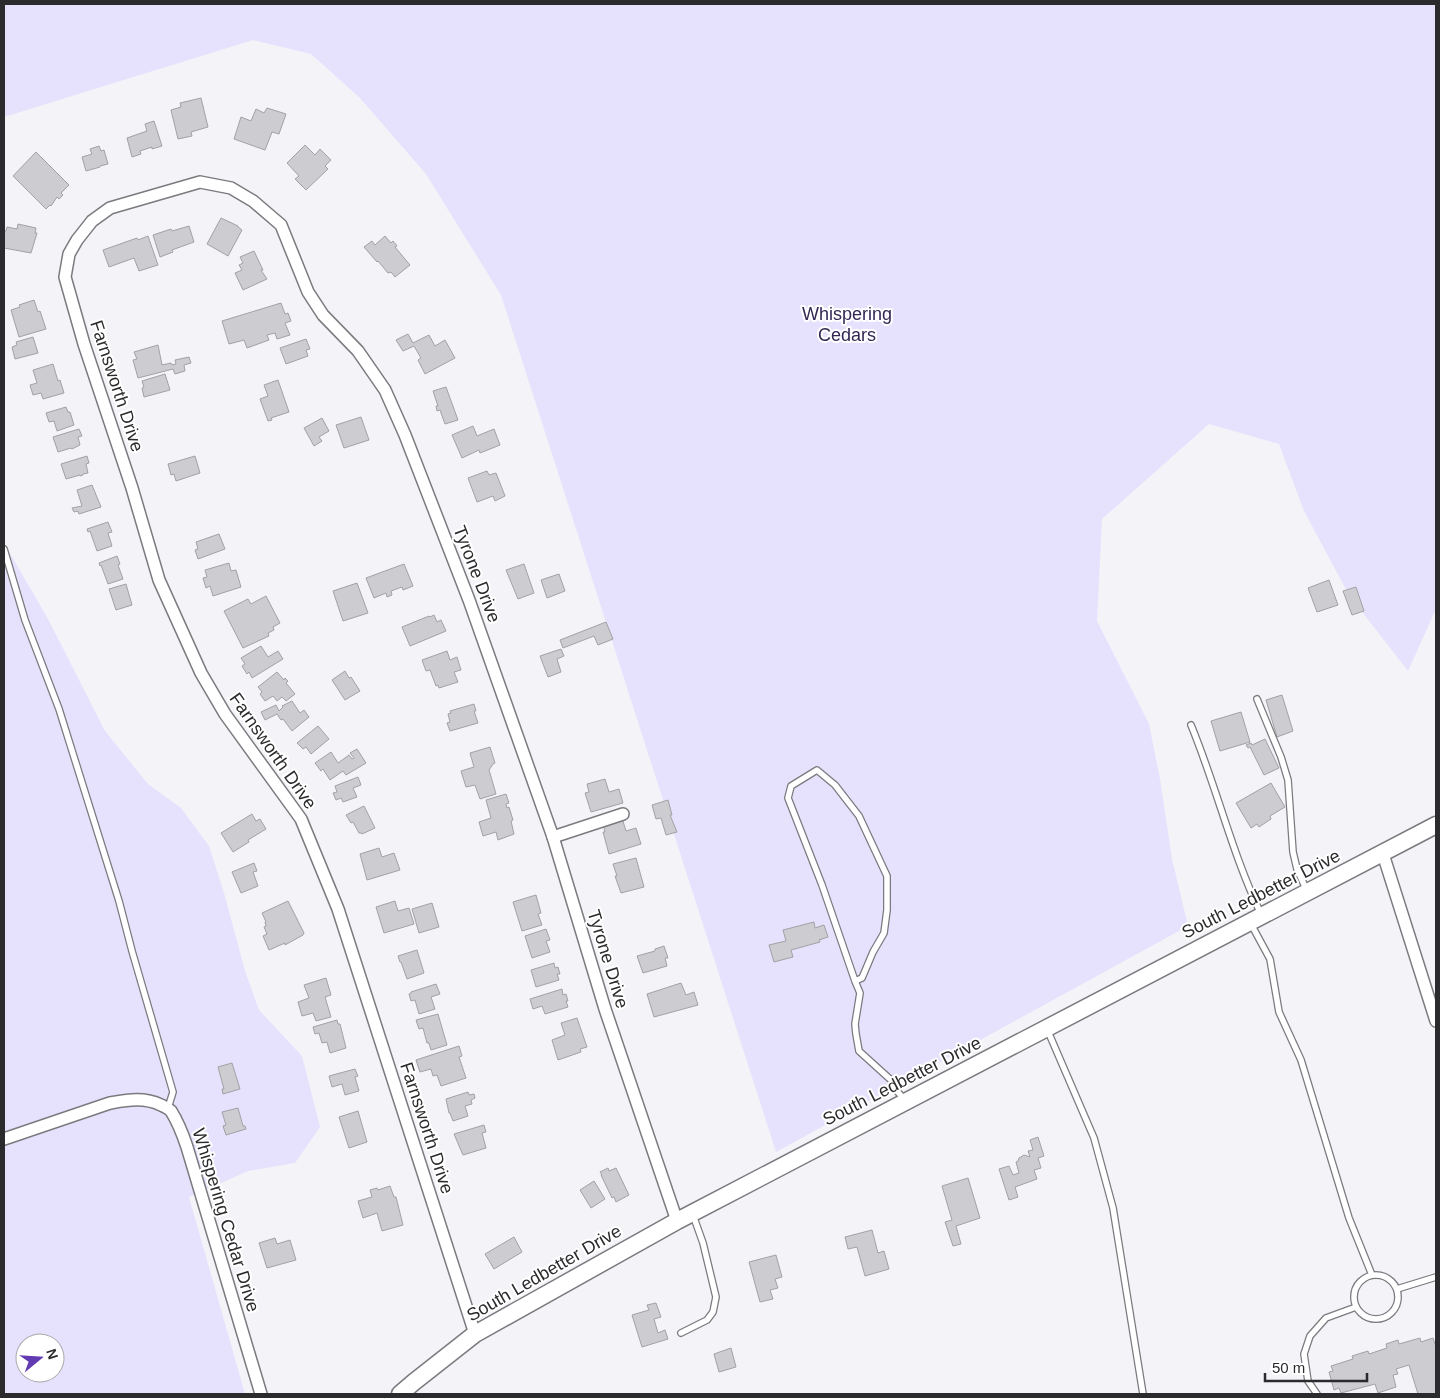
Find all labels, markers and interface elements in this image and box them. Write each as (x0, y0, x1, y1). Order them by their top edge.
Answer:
park label: Whispering Cedars (802, 304, 892, 345)
street label: Farnsworth Drive (86, 318, 148, 454)
street label: Tyrone Drive (449, 523, 505, 625)
street label: Farnsworth Drive (226, 689, 320, 813)
street label: South Ledbetter Drive (1178, 845, 1344, 943)
street label: Tyrone Drive (584, 907, 632, 1011)
street label: South Ledbetter Drive (819, 1032, 985, 1130)
street label: Farnsworth Drive (396, 1060, 458, 1196)
street label: Whispering Cedar Drive (189, 1126, 263, 1314)
street label: South Ledbetter Drive (463, 1221, 625, 1325)
north arrow (15, 1333, 65, 1383)
text: N (43, 1347, 62, 1361)
scale bar (1265, 1350, 1368, 1382)
text: 50 m (1272, 1359, 1305, 1376)

